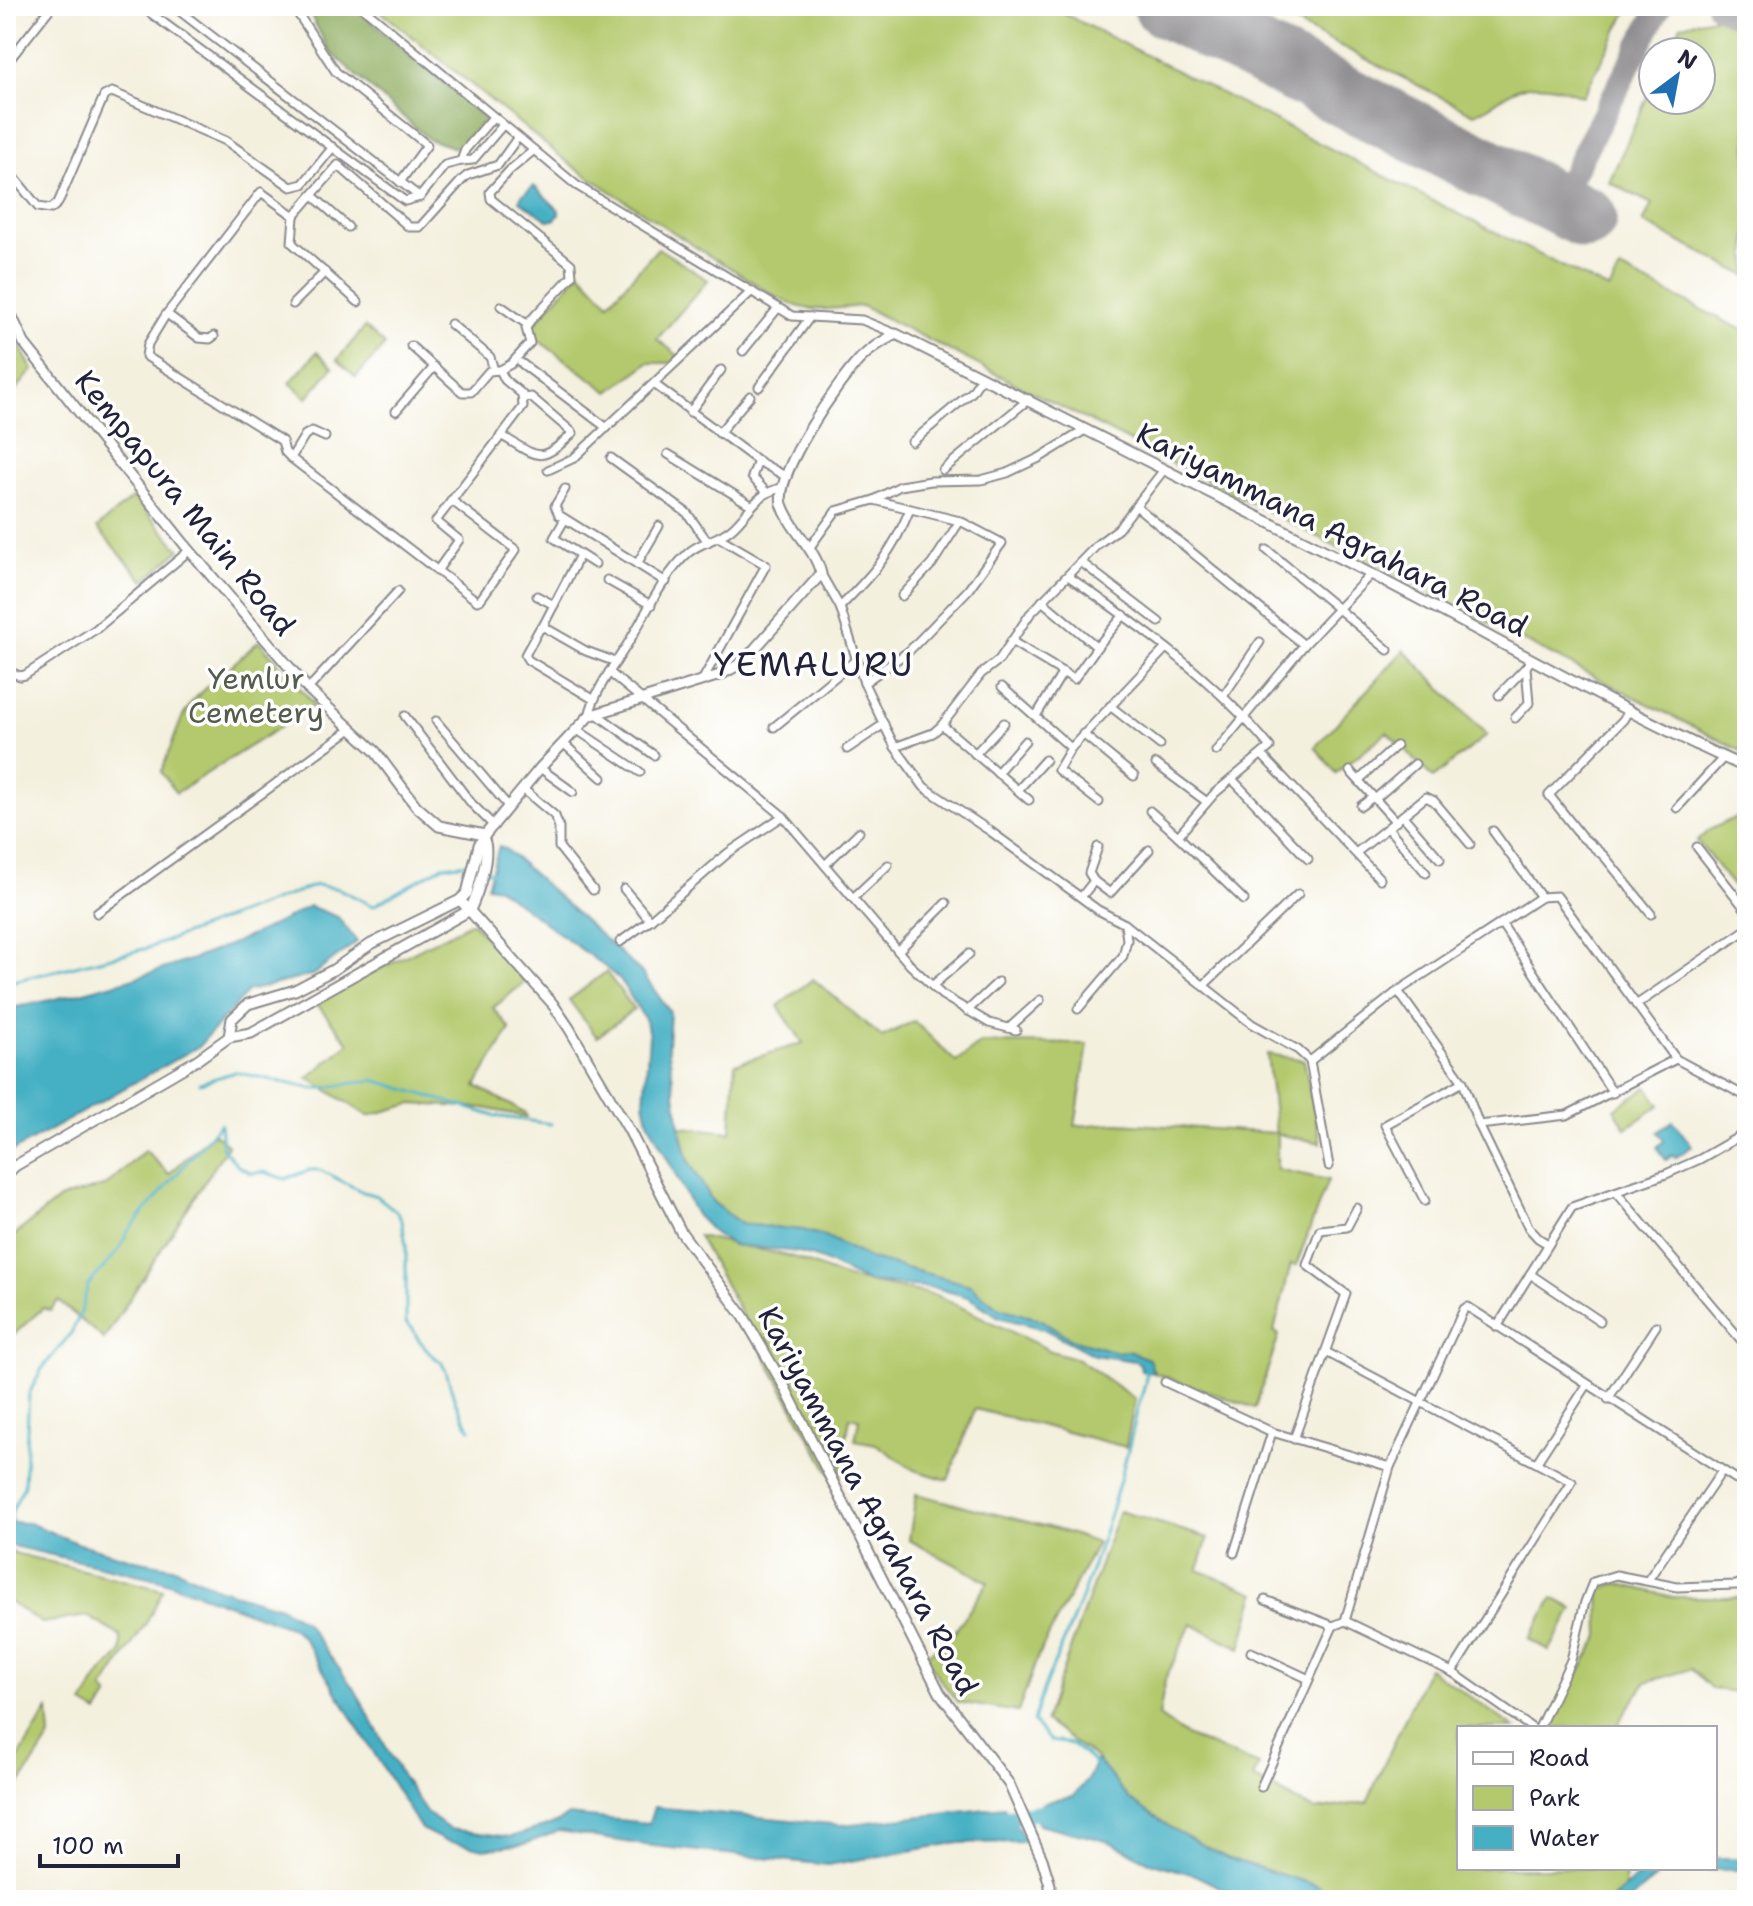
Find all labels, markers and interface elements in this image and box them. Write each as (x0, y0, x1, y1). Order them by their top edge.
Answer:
north arrow (1637, 36, 1717, 116)
text: N (1672, 43, 1702, 76)
street label: Kempapura Main Road (65, 361, 305, 644)
street label: Kariyammana Agrahara Road (1129, 413, 1535, 647)
district label: YEMALURU (714, 641, 914, 687)
park label: Yemlur Cemetery (188, 658, 324, 733)
street label: Kariyammana Agrahara Road (748, 1299, 989, 1702)
legend (1457, 1726, 1717, 1870)
text: Road (1529, 1742, 1589, 1774)
text: Park (1529, 1782, 1581, 1814)
scale bar (40, 1818, 178, 1868)
text: Water (1529, 1822, 1600, 1854)
text: 100 m (52, 1830, 124, 1862)

